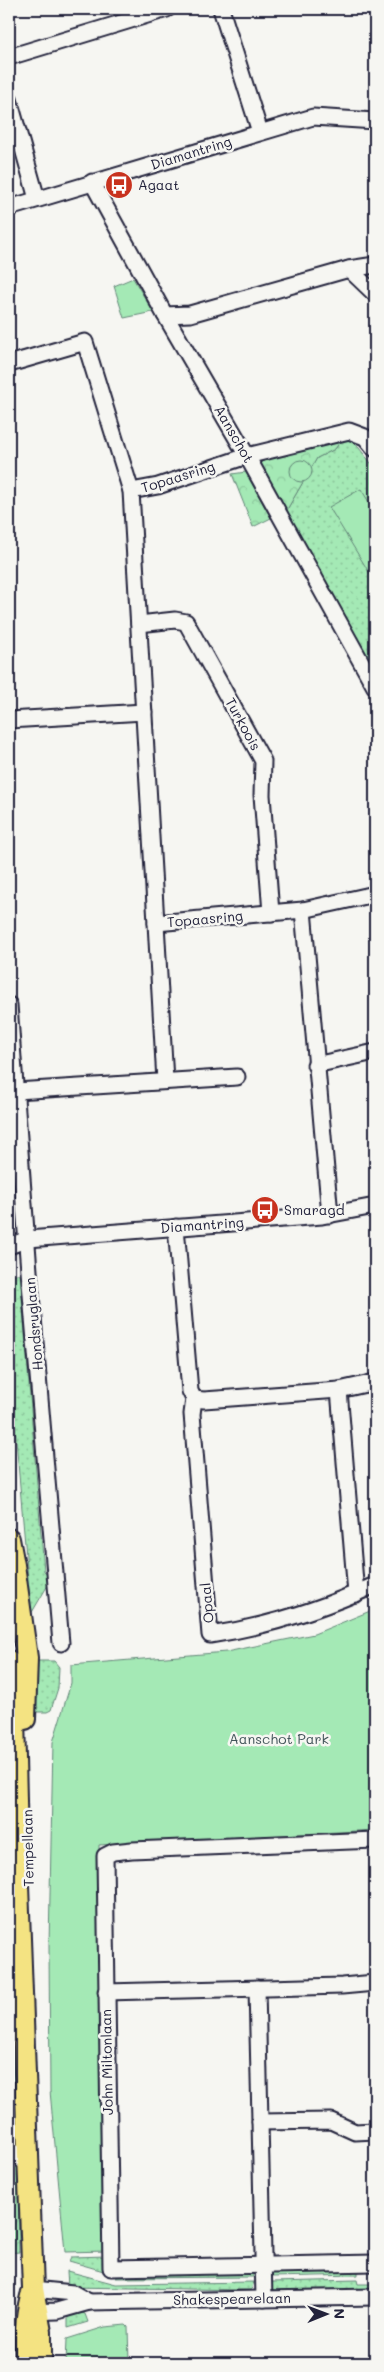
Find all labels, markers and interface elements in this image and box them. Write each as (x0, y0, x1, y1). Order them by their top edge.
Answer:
street label: Diamantring (148, 131, 234, 174)
bus stop icon: Agaat (104, 170, 134, 200)
place label: Agaat (138, 175, 179, 194)
street label: Aanschot (210, 401, 259, 466)
street label: Topaasring (139, 456, 217, 497)
street label: Turkoois (221, 694, 266, 754)
street label: Topaasring (166, 906, 244, 931)
bus stop icon: Smaragd (250, 1195, 280, 1225)
place label: Smaragd (284, 1200, 345, 1219)
street label: Diamantring (160, 1212, 244, 1237)
street label: Hondsruglaan (20, 1277, 47, 1371)
street label: Opaal (195, 1582, 218, 1624)
park label: Aanschot Park (229, 1729, 329, 1748)
street label: Tempellaan (17, 1809, 38, 1887)
street label: John Miltonlaan (96, 2009, 117, 2115)
street label: Shakespearelaan (173, 2288, 291, 2309)
north arrow (302, 2290, 352, 2340)
text: N (330, 2308, 349, 2319)

